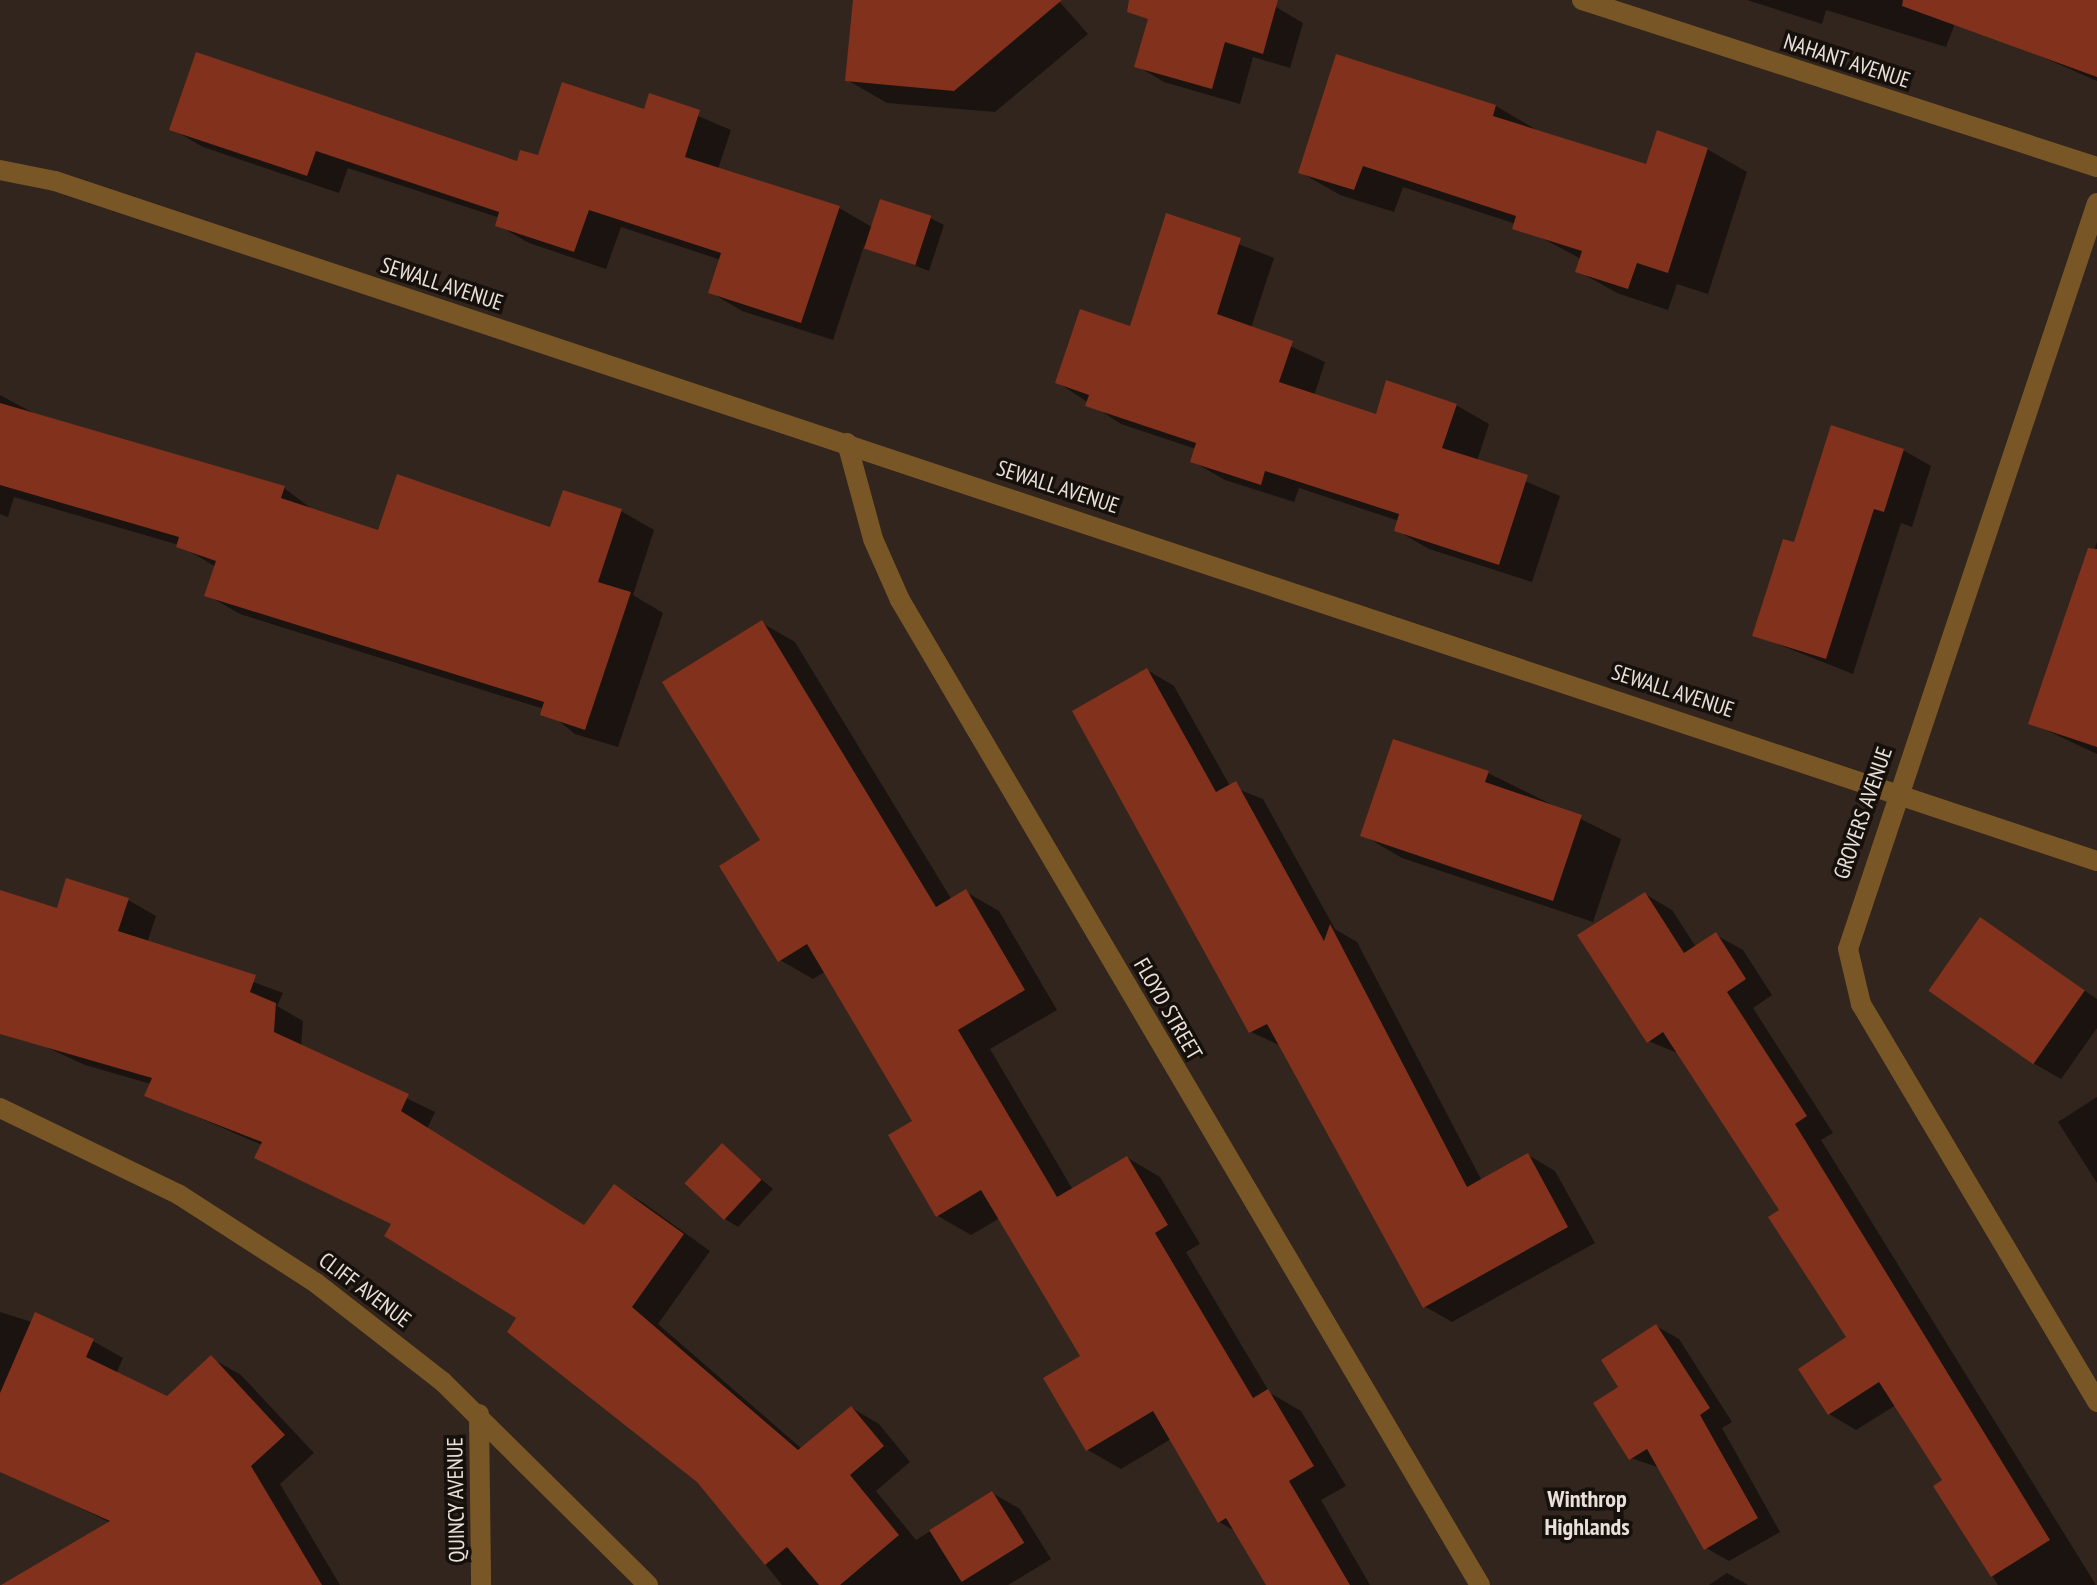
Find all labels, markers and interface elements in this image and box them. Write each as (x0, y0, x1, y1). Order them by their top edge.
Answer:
street label: NAHANT AVENUE (1780, 28, 1914, 94)
street label: SEWALL AVENUE (377, 252, 507, 316)
street label: SEWALL AVENUE (993, 455, 1123, 519)
street label: SEWALL AVENUE (1608, 659, 1738, 723)
street label: GROVERS AVENUE (1828, 743, 1898, 883)
street label: FLOYD STREET (1128, 953, 1208, 1065)
street label: CLIFF AVENUE (314, 1247, 416, 1333)
street label: QUINCY AVENUE (442, 1437, 470, 1563)
district label: Winthrop Highlands (1544, 1485, 1630, 1541)

